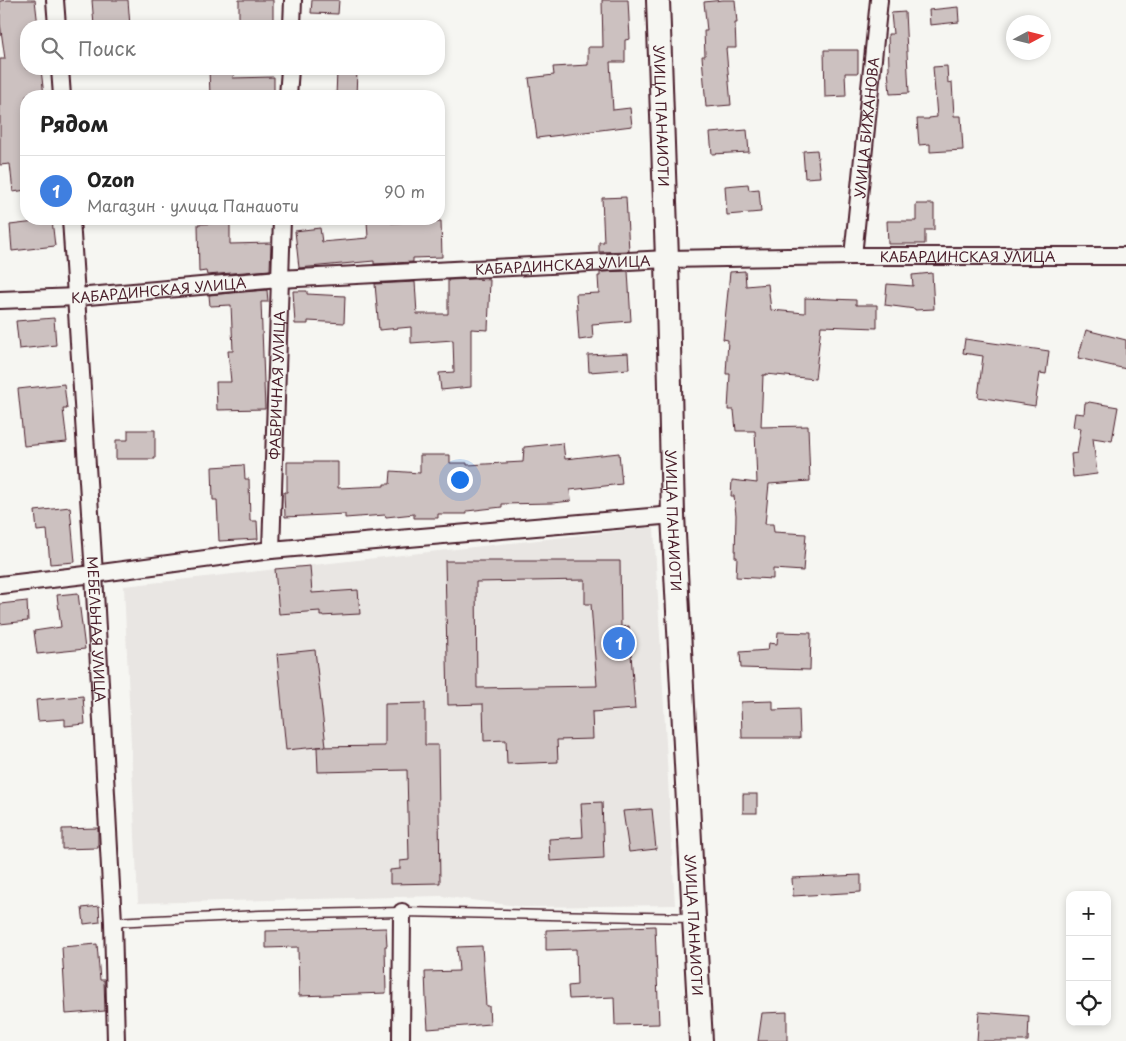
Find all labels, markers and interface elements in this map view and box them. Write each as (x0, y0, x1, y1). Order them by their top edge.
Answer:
north arrow (1006, 15, 1051, 60)
search box (20, 20, 445, 75)
icon: search (38, 34, 66, 62)
text: Поиск (78, 34, 136, 62)
street label: УЛИЦА ПАНАИОТИ (649, 45, 675, 187)
street label: УЛИЦА БИЖАНОВА (848, 56, 884, 199)
text: Рядом (40, 107, 108, 139)
text: Ozon (87, 165, 135, 193)
text: 1 (52, 179, 60, 203)
text: 90 m (384, 179, 425, 203)
text: Магазин · улица Панаиоти (87, 193, 299, 217)
street label: КАБАРДИНСКАЯ УЛИЦА (880, 246, 1056, 267)
street label: КАБАРДИНСКАЯ УЛИЦА (474, 249, 651, 279)
street label: КАБАРДИНСКАЯ УЛИЦА (71, 271, 247, 308)
street label: ФАБРИЧНАЯ УЛИЦА (264, 310, 289, 460)
street label: УЛИЦА ПАНАИОТИ (661, 450, 687, 592)
your location (447, 467, 473, 493)
street label: МЕБЕЛЬНАЯ УЛИЦА (82, 555, 112, 703)
pin: 1 (603, 624, 635, 662)
street label: УЛИЦА ПАНАИОТИ (680, 854, 709, 997)
map controls (1066, 891, 1111, 1026)
button: + (1066, 891, 1111, 936)
button: − (1066, 936, 1111, 981)
button: locate (1066, 981, 1111, 1026)

